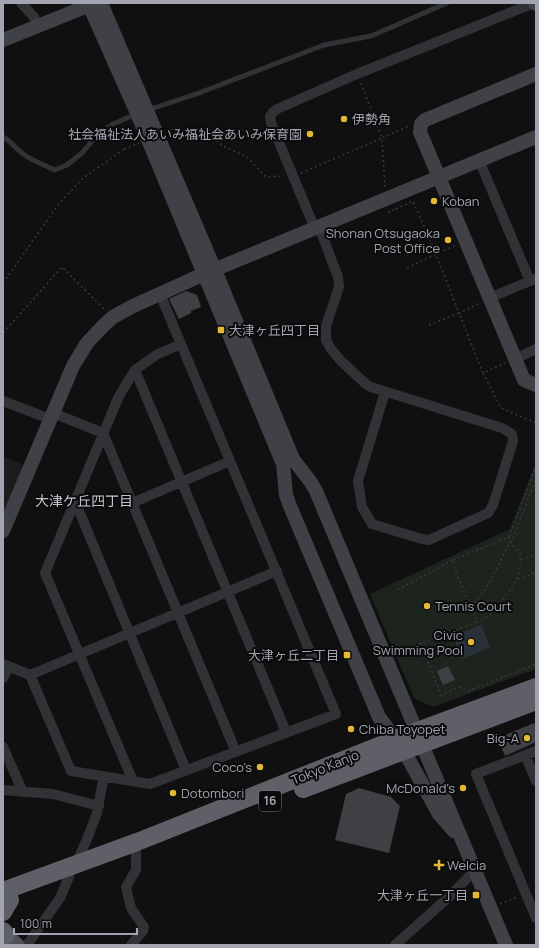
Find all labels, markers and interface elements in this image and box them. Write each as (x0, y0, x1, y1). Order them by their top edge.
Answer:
place label: 伊勢角 (352, 110, 391, 128)
marker: 伊勢角 (339, 114, 349, 124)
place label: 社会福祉法人あいみ福祉会あいみ保育園 (68, 125, 302, 143)
marker: 社会福祉法人あいみ福祉会あいみ保育園 (305, 129, 315, 139)
place label: Koban (442, 192, 480, 210)
marker: Koban (429, 196, 439, 206)
place label: Shonan Otsugaoka Post Office (326, 224, 440, 257)
marker: Shonan Otsugaoka Post Office (443, 235, 453, 245)
place label: 大津ヶ丘四丁目 (229, 321, 320, 339)
marker: 大津ヶ丘四丁目 (216, 325, 226, 335)
district label: 大津ケ丘四丁目 (35, 491, 133, 510)
place label: Tennis Court (435, 597, 512, 615)
marker: Tennis Court (422, 601, 432, 611)
place label: Civic Swimming Pool (373, 626, 463, 659)
marker: Civic Swimming Pool (466, 637, 476, 647)
place label: 大津ヶ丘二丁目 (248, 646, 339, 664)
marker: 大津ヶ丘二丁目 (342, 650, 352, 660)
place label: Chiba Toyopet (359, 720, 446, 738)
marker: Chiba Toyopet (346, 724, 356, 734)
place label: Big-A (487, 729, 519, 747)
marker: Big-A (522, 733, 532, 743)
street label: Tokyo Kanjo (289, 745, 362, 789)
place label: Coco's (212, 758, 252, 776)
marker: Coco's (255, 762, 265, 772)
place label: McDonald's (386, 779, 455, 797)
marker: McDonald's (458, 783, 468, 793)
place label: Dotombori (181, 784, 244, 802)
marker: Dotombori (168, 788, 178, 798)
road number: 16 (259, 791, 281, 811)
place label: Welcia (447, 856, 486, 874)
marker: Welcia (434, 860, 444, 870)
place label: 大津ヶ丘一丁目 (377, 886, 468, 904)
marker: 大津ヶ丘一丁目 (471, 890, 481, 900)
scale bar (14, 910, 137, 936)
text: 100 m (20, 915, 52, 932)

